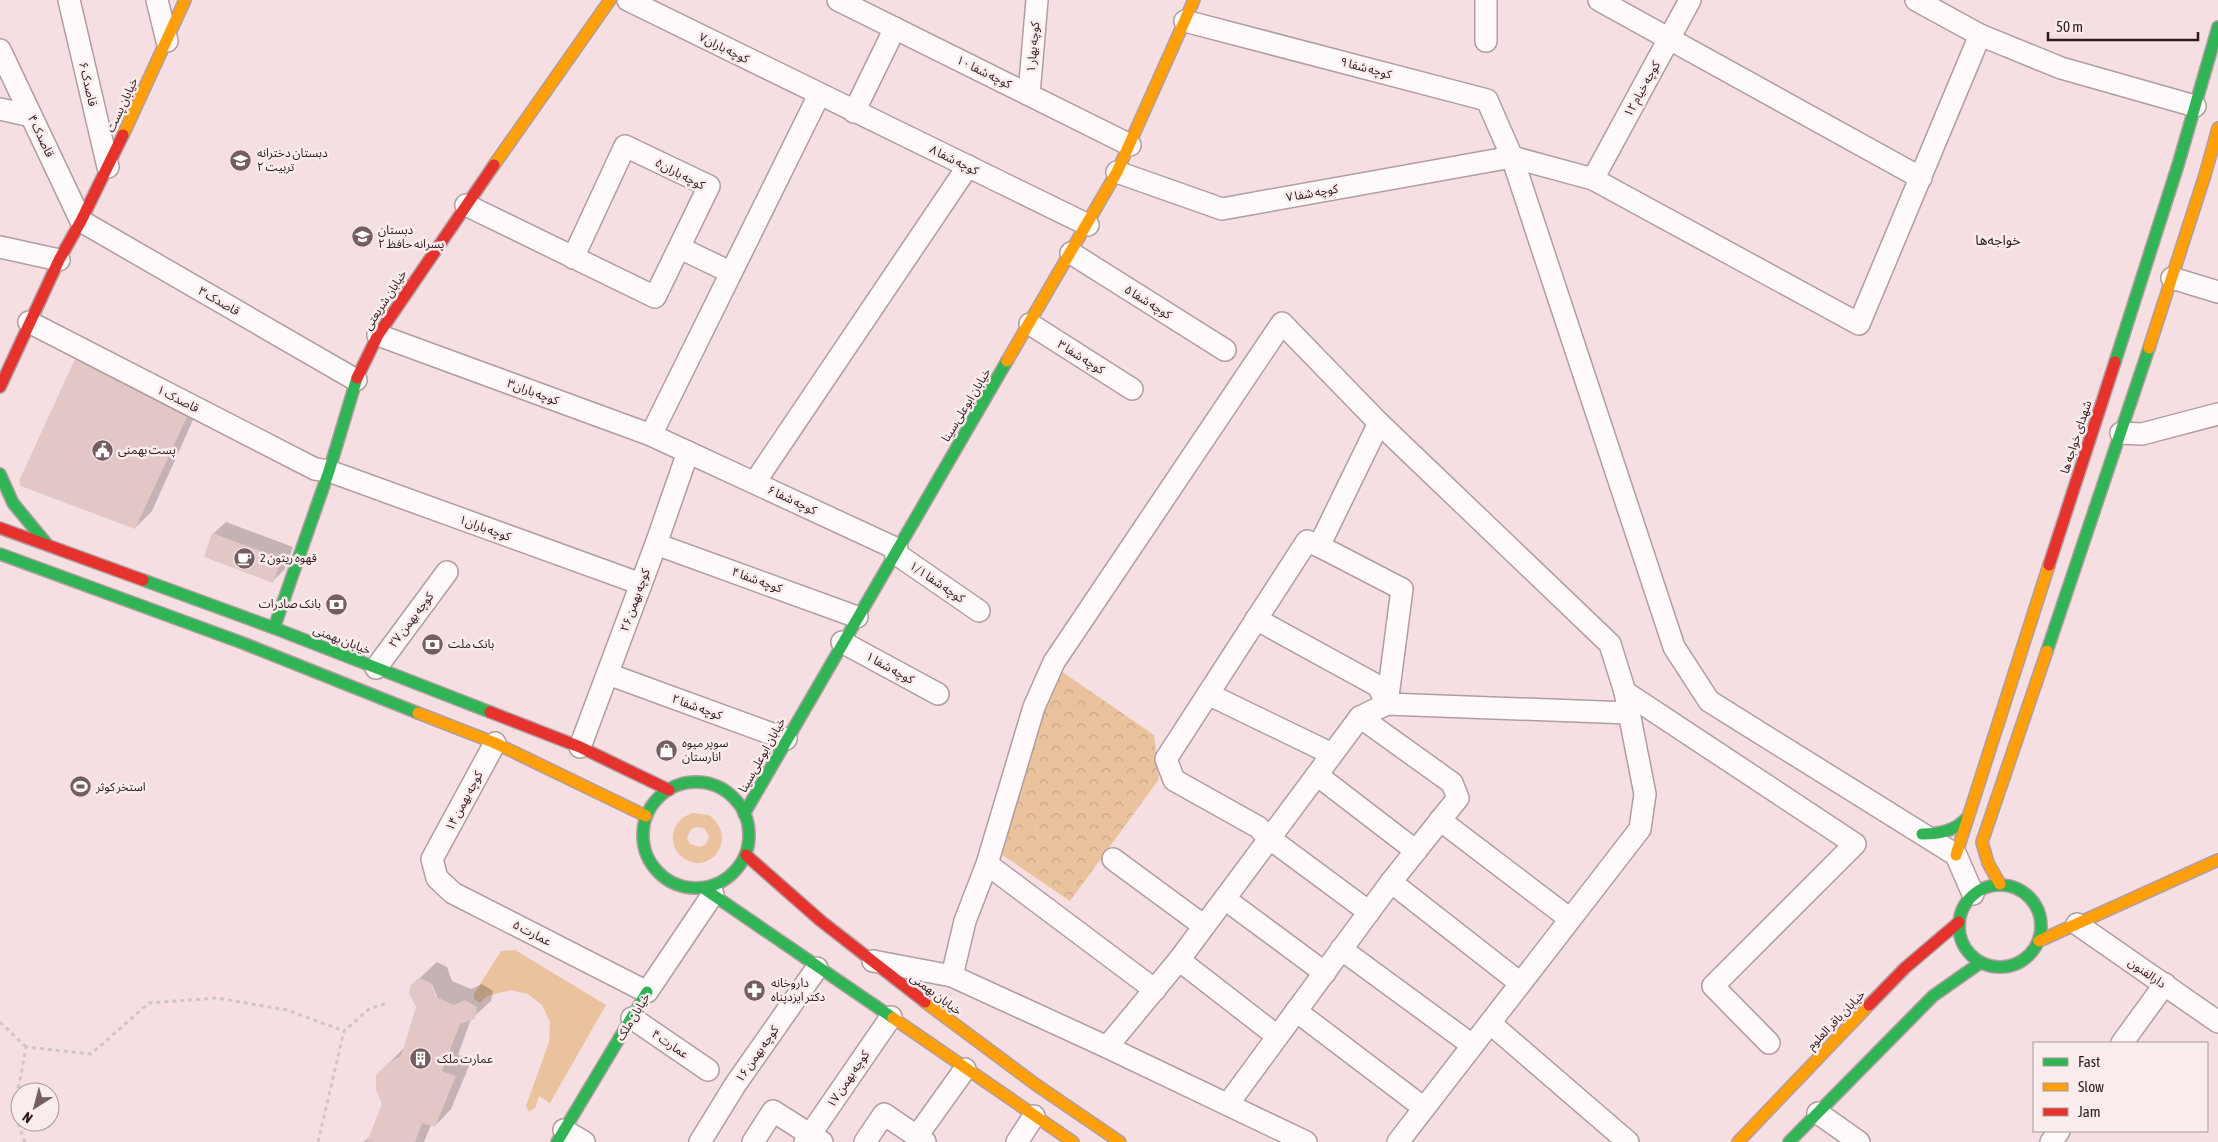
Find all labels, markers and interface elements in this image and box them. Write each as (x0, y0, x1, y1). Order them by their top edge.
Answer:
scale bar (2048, 10, 2198, 42)
text: 50 m (2056, 18, 2083, 35)
street label: کوچه بهار ۱ (1024, 20, 1043, 73)
street label: کوچه باران۷ (696, 30, 752, 68)
street label: کوچه شفا ۱۰ (954, 53, 1015, 93)
street label: کوچه شفا ۹ (1339, 54, 1394, 83)
street label: کوچه خیام ۱۲ (1621, 58, 1665, 120)
street label: قاصدک ۶ (76, 60, 100, 108)
street label: خیابان پست (103, 76, 142, 135)
street label: قاصدک ۴ (25, 113, 57, 159)
street label: کوچه شفا ۸ (927, 142, 982, 179)
place label: دبستان دخترانه تربیت ۲ (257, 146, 328, 174)
school or university icon: دبستان دخترانه تربیت ۲ (229, 148, 253, 172)
street label: کوچه باران۵ (652, 156, 708, 194)
street label: کوچه شفا ۷ (1285, 181, 1340, 205)
place label: دبستان پسرانه حافظ ۲ (378, 223, 444, 252)
school or university icon: دبستان پسرانه حافظ ۲ (350, 225, 374, 249)
district label: خواجه‌ها (1975, 232, 2021, 249)
street label: خیابان شریعتی (360, 267, 410, 333)
street label: کوچه شفا ۵ (1121, 282, 1175, 323)
street label: قاصدک ۳ (196, 284, 242, 318)
street label: کوچه شفا ۳ (1054, 337, 1108, 378)
street label: خیابان ابوعلی‌سینا (939, 366, 994, 444)
street label: کوچه باران۳ (505, 376, 562, 409)
street label: قاصدک ۱ (155, 383, 201, 415)
street label: شهدای خواجه ها (2058, 399, 2094, 475)
public building icon: پست بهمنی (90, 438, 114, 462)
place label: پست بهمنی (118, 443, 176, 458)
street label: کوچه شفا ۶ (765, 483, 820, 519)
street label: کوچه باران۱ (457, 512, 514, 545)
cafe icon: قهوه ریتون 2 (232, 546, 256, 570)
place label: قهوه ریتون 2 (260, 551, 317, 565)
street label: کوچه شفا ۱/۱ (906, 558, 968, 607)
street label: کوچه شفا ۴ (730, 564, 785, 597)
street label: کوچه بهمن ۲۶ (617, 566, 654, 634)
street label: کوچه بهمن ۲۷ (386, 589, 438, 651)
bank icon: بانک صادرات (325, 592, 349, 616)
place label: بانک صادرات (259, 597, 321, 611)
street label: خیابان بهمنی (311, 623, 373, 657)
bank icon: بانک ملت (420, 632, 444, 656)
place label: بانک ملت (448, 637, 494, 651)
street label: کوچه شفا ۱ (863, 649, 917, 688)
street label: کوچه شفا ۲ (670, 691, 725, 724)
street label: خیابان ابوعلی‌سینا (736, 715, 788, 795)
place label: سوپر میوه انارستان (682, 736, 728, 764)
shop icon: سوپر میوه انارستان (654, 738, 678, 762)
street label: کوچه بهمن ۱۴ (442, 768, 487, 834)
sports icon: استخر کوثر (68, 775, 92, 799)
place label: استخر کوثر (95, 780, 146, 794)
street label: عمارت ۵ (510, 917, 554, 949)
street label: دارالفنون (2126, 955, 2169, 991)
street label: خیابان بهمنی (907, 970, 965, 1018)
place label: داروخانه دکتر ایزدپناه (771, 976, 825, 1005)
pharmacy icon: داروخانه دکتر ایزدپناه (743, 978, 767, 1002)
street label: خیابان باقر العلوم (1804, 987, 1869, 1054)
street label: خیابان ملک (613, 991, 653, 1043)
street label: کوچه بهمن ۱۶ (732, 1022, 783, 1085)
street label: عمارت ۴ (649, 1027, 691, 1061)
legend (2033, 1042, 2208, 1132)
building icon: عمارت ملک (409, 1047, 433, 1071)
street label: کوچه بهمن ۱۷ (824, 1047, 874, 1111)
place label: عمارت ملک (437, 1052, 493, 1066)
text: Fast (2078, 1053, 2100, 1070)
text: Slow (2078, 1078, 2104, 1095)
north arrow (10, 1082, 60, 1132)
text: Jam (2078, 1103, 2101, 1120)
text: N (19, 1109, 35, 1126)

